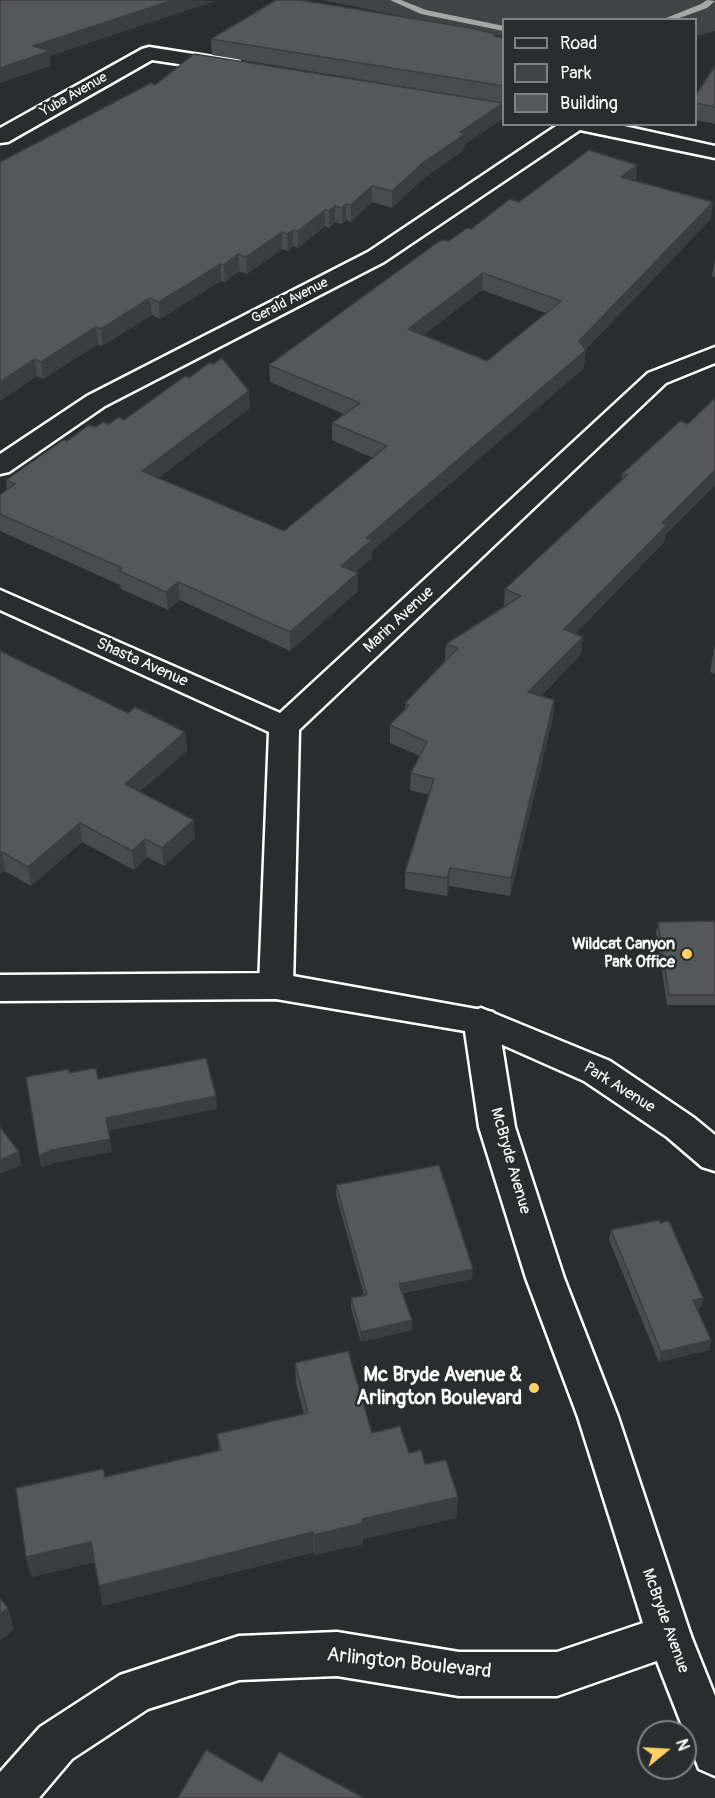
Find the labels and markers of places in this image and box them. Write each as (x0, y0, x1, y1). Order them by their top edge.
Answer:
place label: Wildcat Canyon Park Office (572, 935, 675, 973)
marker: Wildcat Canyon Park Office (680, 947, 694, 961)
place label: Mc Bryde Avenue & Arlington Boulevard (357, 1364, 522, 1411)
marker: Mc Bryde Avenue & Arlington Boulevard (527, 1381, 541, 1395)

